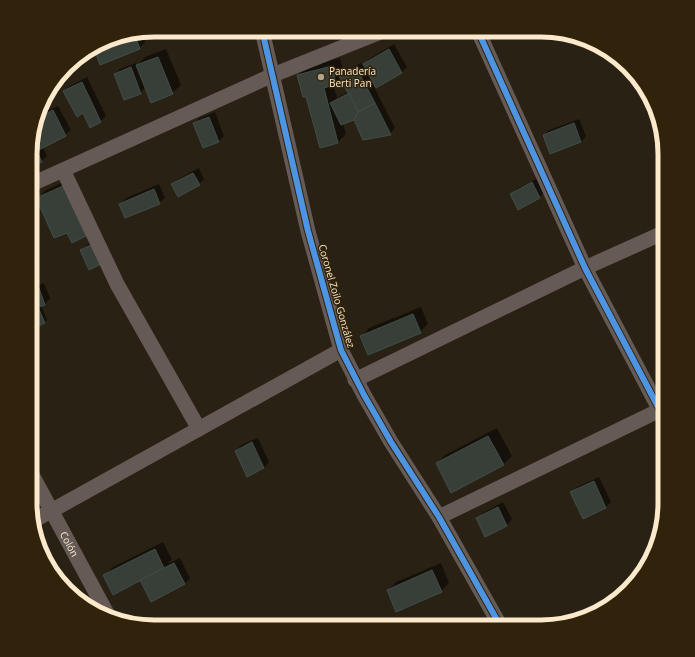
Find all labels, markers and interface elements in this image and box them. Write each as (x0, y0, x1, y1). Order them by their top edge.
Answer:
place label: Panadería Berti Pan (329, 64, 376, 90)
marker: Panadería Berti Pan (316, 72, 326, 82)
street label: Coronel Zoilo González (315, 243, 359, 350)
street label: Colón (57, 529, 82, 559)

